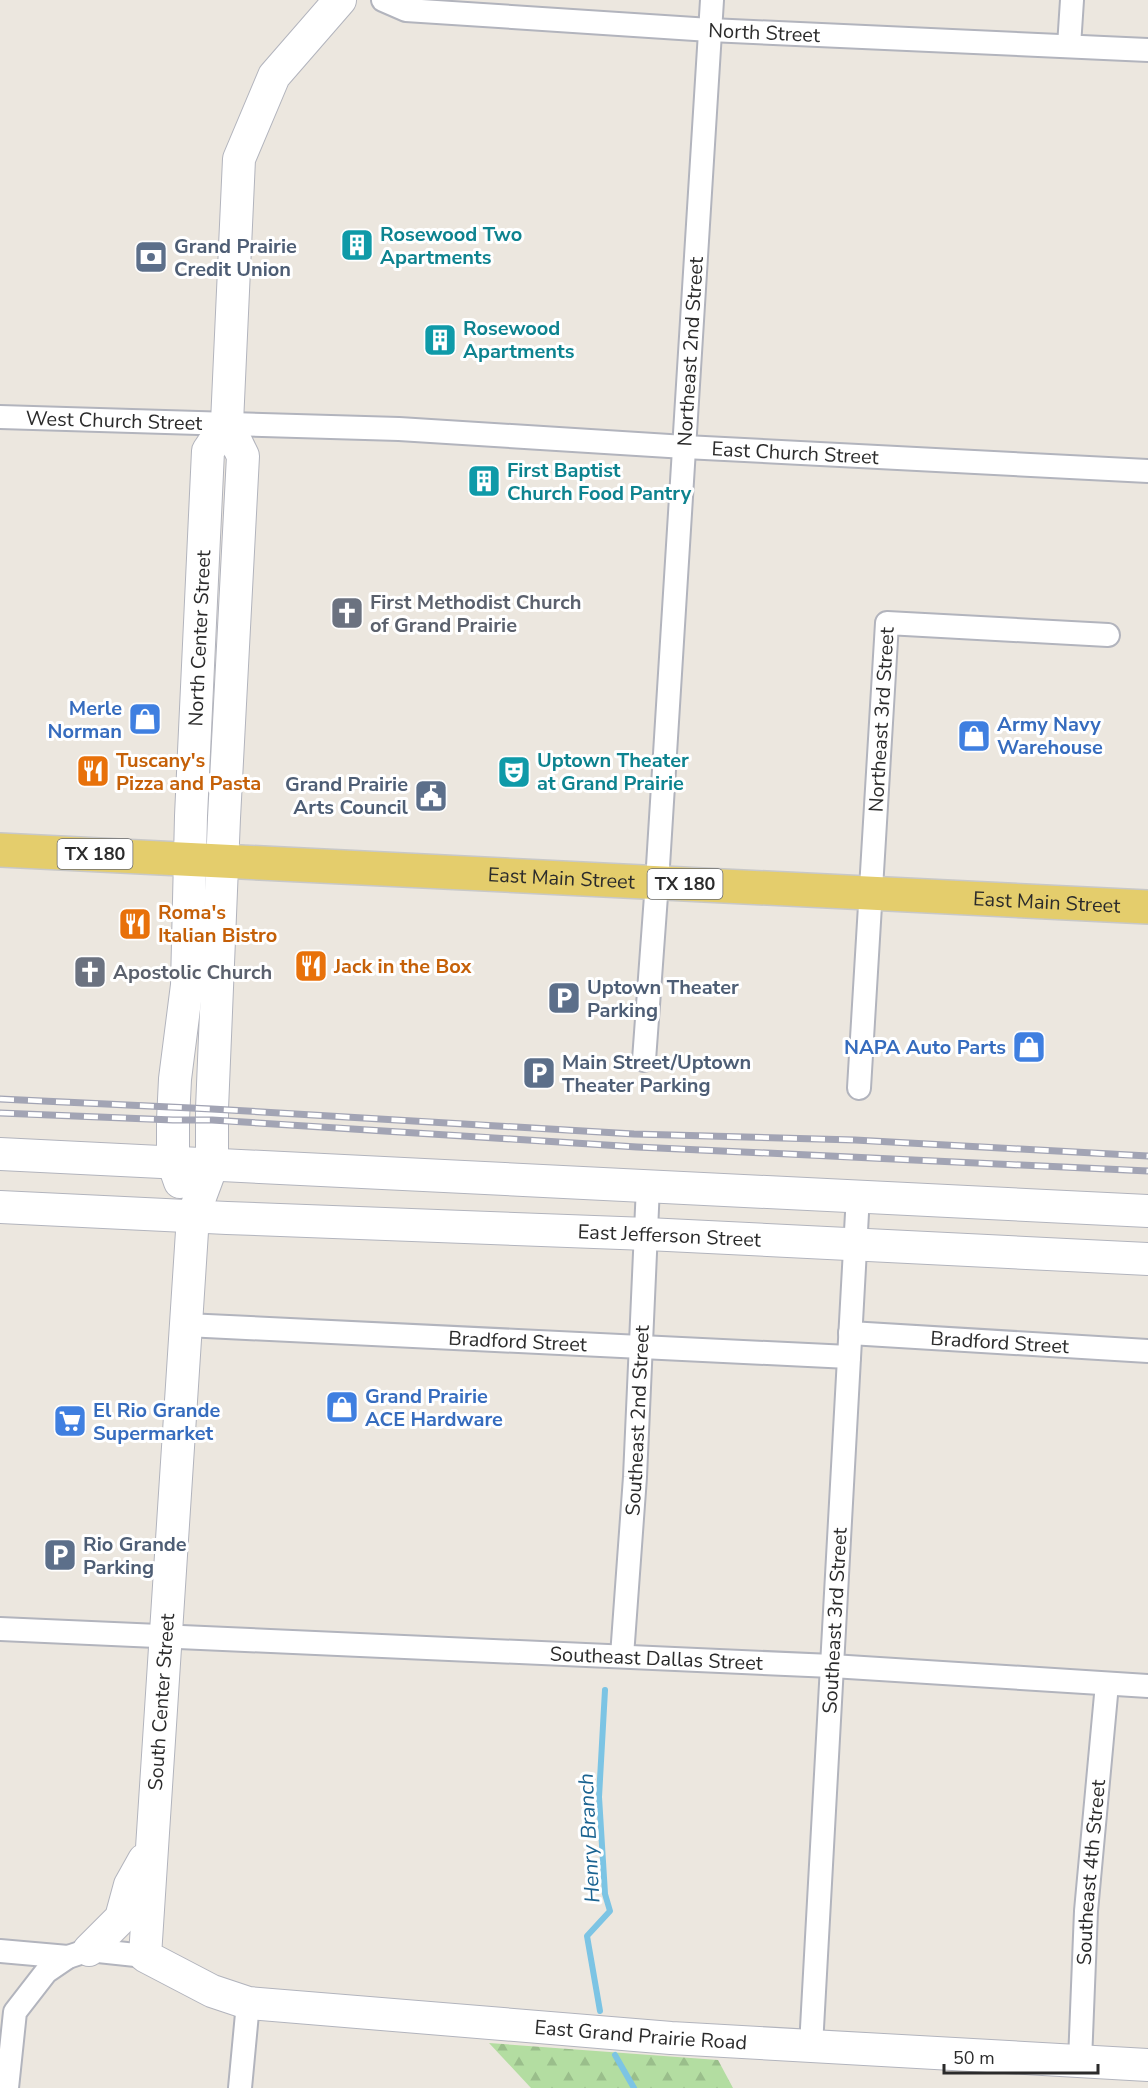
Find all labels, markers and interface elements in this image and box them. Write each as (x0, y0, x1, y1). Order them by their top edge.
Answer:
street label: North Street (708, 17, 822, 49)
place label: Rosewood Two Apartments (380, 221, 522, 271)
building icon: Rosewood Two Apartments (339, 227, 375, 263)
place label: Grand Prairie Credit Union (174, 233, 297, 283)
bank icon: Grand Prairie Credit Union (133, 239, 169, 275)
street label: Northeast 2nd Street (671, 255, 710, 447)
place label: Rosewood Apartments (463, 315, 575, 365)
building icon: Rosewood Apartments (422, 322, 458, 358)
street label: West Church Street (25, 405, 204, 437)
street label: East Church Street (711, 435, 880, 471)
place label: First Baptist Church Food Pantry (507, 457, 692, 507)
building icon: First Baptist Church Food Pantry (466, 463, 502, 499)
street label: North Center Street (182, 549, 217, 727)
place label: First Methodist Church of Grand Prairie (370, 589, 581, 639)
church icon: First Methodist Church of Grand Prairie (329, 595, 365, 631)
street label: Northeast 3rd Street (863, 625, 901, 813)
place label: Merle Norman (48, 695, 122, 745)
shop icon: Merle Norman (127, 701, 163, 737)
place label: Army Navy Warehouse (997, 711, 1103, 761)
shop icon: Army Navy Warehouse (956, 718, 992, 754)
place label: Tuscany's Pizza and Pasta (116, 747, 261, 797)
place label: Uptown Theater at Grand Prairie (537, 747, 689, 797)
restaurant icon: Tuscany's Pizza and Pasta (75, 753, 111, 789)
theatre icon: Uptown Theater at Grand Prairie (496, 754, 532, 790)
place label: Grand Prairie Arts Council (285, 771, 409, 821)
public building icon: Grand Prairie Arts Council (413, 778, 449, 814)
road number: TX 180 (58, 839, 132, 869)
street label: East Main Street (487, 861, 636, 896)
road number: TX 180 (648, 869, 722, 899)
street label: East Main Street (972, 885, 1122, 920)
place label: Roma's Italian Bistro (158, 899, 277, 949)
restaurant icon: Roma's Italian Bistro (117, 906, 153, 942)
restaurant icon: Jack in the Box (293, 948, 329, 984)
place label: Jack in the Box (333, 953, 472, 980)
church icon: Apostolic Church (72, 954, 108, 990)
place label: Apostolic Church (113, 959, 272, 986)
place label: Uptown Theater Parking (587, 974, 739, 1024)
parking icon: Uptown Theater Parking (546, 980, 582, 1016)
shop icon: NAPA Auto Parts (1011, 1029, 1047, 1065)
place label: NAPA Auto Parts (844, 1034, 1006, 1061)
place label: Main Street/Uptown Theater Parking (562, 1049, 751, 1099)
parking icon: Main Street/Uptown Theater Parking (521, 1055, 557, 1091)
street label: East Jefferson Street (577, 1218, 763, 1254)
street label: Southeast 2nd Street (619, 1324, 656, 1517)
street label: Bradford Street (448, 1325, 589, 1358)
street label: Bradford Street (930, 1325, 1071, 1360)
place label: Grand Prairie ACE Hardware (365, 1383, 503, 1433)
shop icon: Grand Prairie ACE Hardware (324, 1389, 360, 1425)
place label: El Rio Grande Supermarket (93, 1397, 221, 1447)
supermarket icon: El Rio Grande Supermarket (52, 1403, 88, 1439)
street label: Southeast 3rd Street (816, 1526, 854, 1714)
place label: Rio Grande Parking (83, 1531, 187, 1581)
parking icon: Rio Grande Parking (42, 1537, 78, 1573)
street label: South Center Street (142, 1612, 181, 1791)
street label: Southeast Dallas Street (549, 1640, 764, 1677)
water label: Henry Branch (572, 1772, 606, 1904)
street label: Southeast 4th Street (1071, 1777, 1112, 1966)
street label: East Grand Prairie Road (533, 2014, 748, 2056)
scale bar (944, 2037, 1098, 2075)
text: 50 m (953, 2046, 995, 2070)

